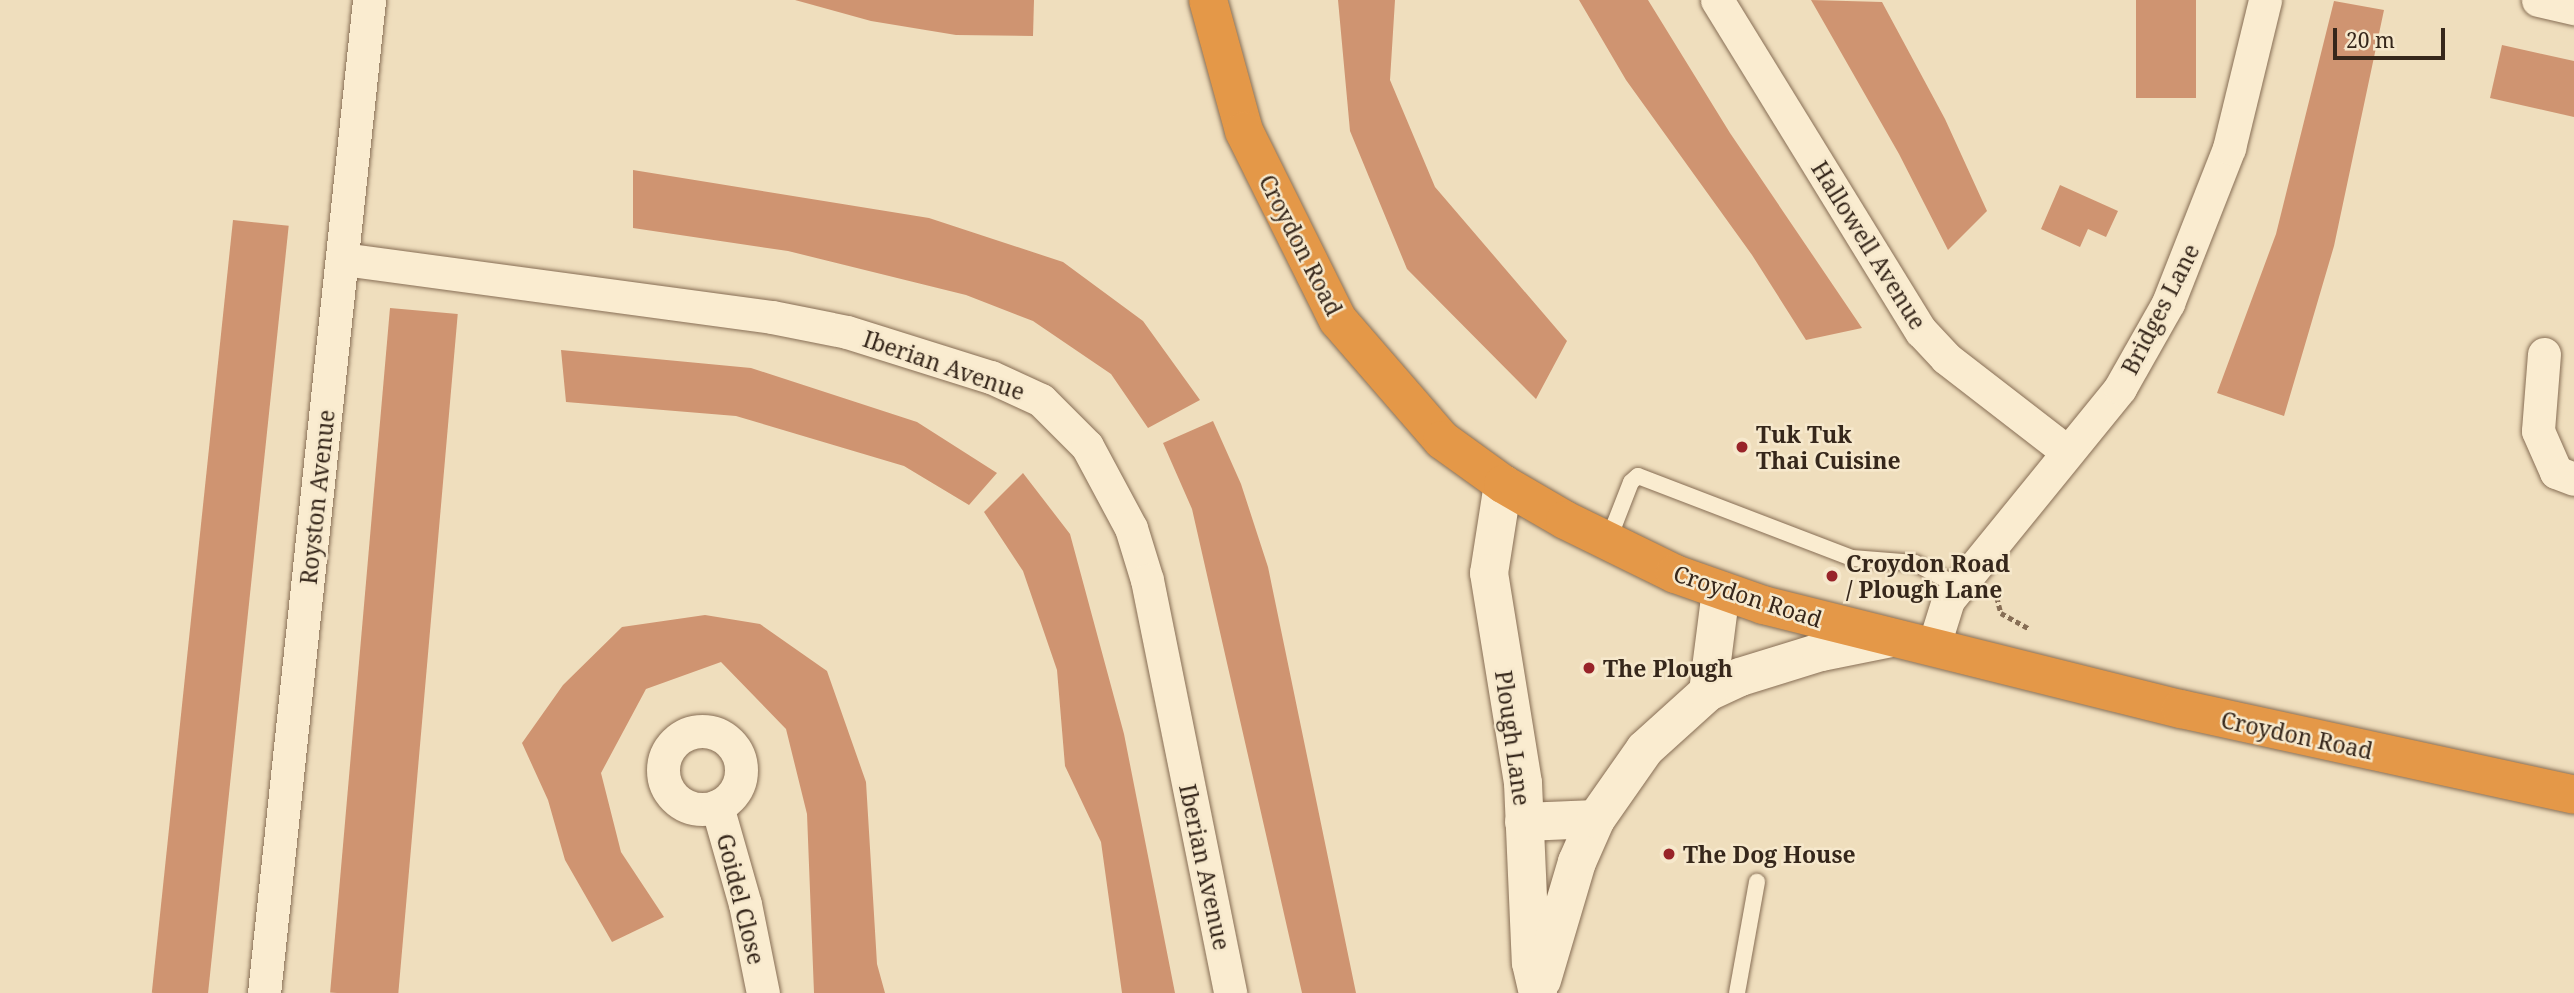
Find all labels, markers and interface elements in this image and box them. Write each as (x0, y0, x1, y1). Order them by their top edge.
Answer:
scale bar (2336, 14, 2448, 58)
text: 20 m (2346, 26, 2395, 54)
street label: Hallowell Avenue (1806, 156, 1932, 334)
street label: Croydon Road (1254, 170, 1348, 320)
street label: Bridges Lane (2115, 239, 2205, 379)
street label: Iberian Avenue (860, 324, 1028, 406)
street label: Royston Avenue (294, 408, 340, 586)
place label: Tuk Tuk Thai Cuisine (1756, 420, 1901, 474)
marker: Tuk Tuk Thai Cuisine (1734, 439, 1750, 455)
place label: Croydon Road / Plough Lane (1846, 549, 2010, 603)
street label: Croydon Road (1670, 559, 1826, 633)
marker: Croydon Road / Plough Lane (1824, 568, 1840, 584)
place label: The Plough (1603, 654, 1733, 682)
marker: The Plough (1581, 660, 1597, 676)
street label: Plough Lane (1490, 669, 1536, 807)
street label: Croydon Road (2219, 705, 2375, 765)
street label: Iberian Avenue (1174, 781, 1236, 953)
street label: Goidel Close (711, 831, 771, 967)
place label: The Dog House (1683, 840, 1856, 868)
marker: The Dog House (1661, 846, 1677, 862)

